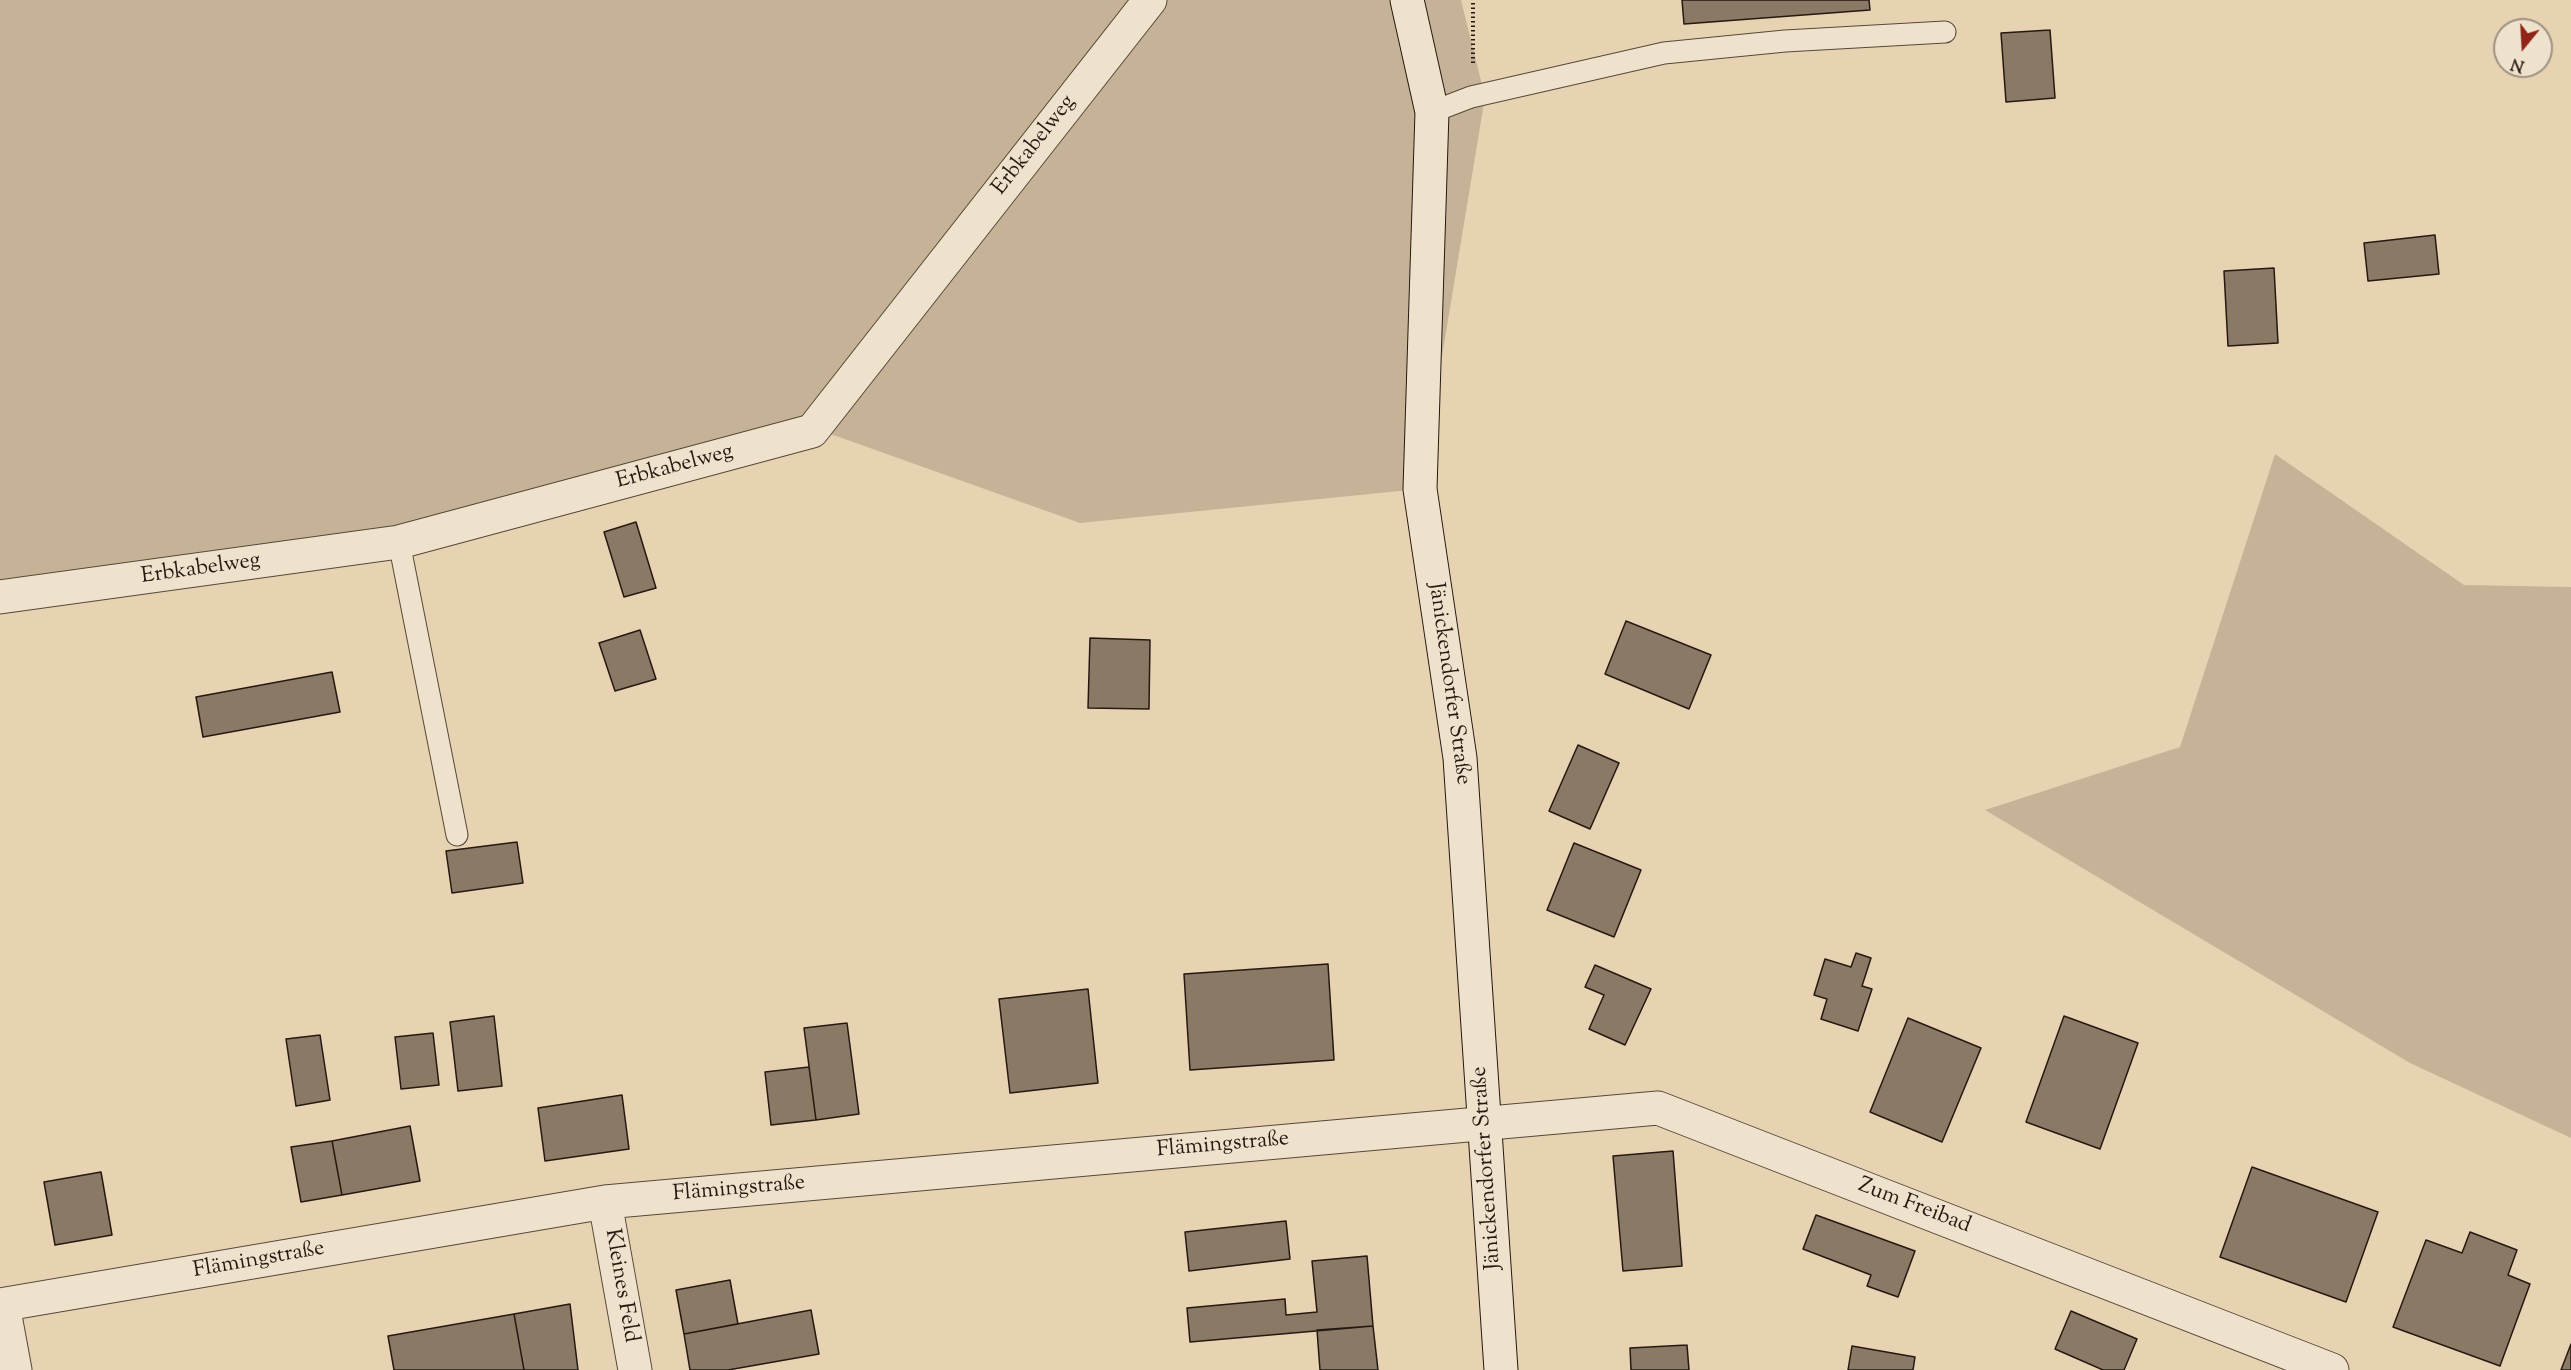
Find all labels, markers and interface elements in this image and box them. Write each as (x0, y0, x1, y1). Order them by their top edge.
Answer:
north arrow (2493, 18, 2553, 78)
text: N (2508, 51, 2528, 77)
street label: Erbkabelweg (988, 91, 1082, 201)
street label: Erbkabelweg (614, 440, 736, 496)
street label: Erbkabelweg (140, 549, 262, 591)
street label: Jänickendorfer Straße (1421, 581, 1475, 787)
street label: Jänickendorfer Straße (1468, 1065, 1508, 1271)
street label: Flämingstraße (1156, 1127, 1290, 1165)
street label: Flämingstraße (672, 1171, 806, 1209)
street label: Zum Freibad (1854, 1173, 1974, 1241)
street label: Kleines Feld (597, 1227, 643, 1345)
street label: Flämingstraße (191, 1236, 327, 1286)

